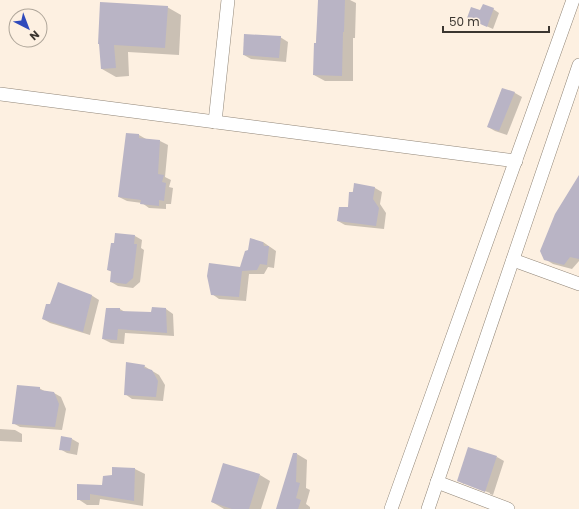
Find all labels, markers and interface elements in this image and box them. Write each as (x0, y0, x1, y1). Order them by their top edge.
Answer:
north arrow (8, 8, 48, 48)
scale bar (443, 8, 549, 34)
text: 50 m (449, 13, 480, 30)
text: N (26, 27, 43, 44)

